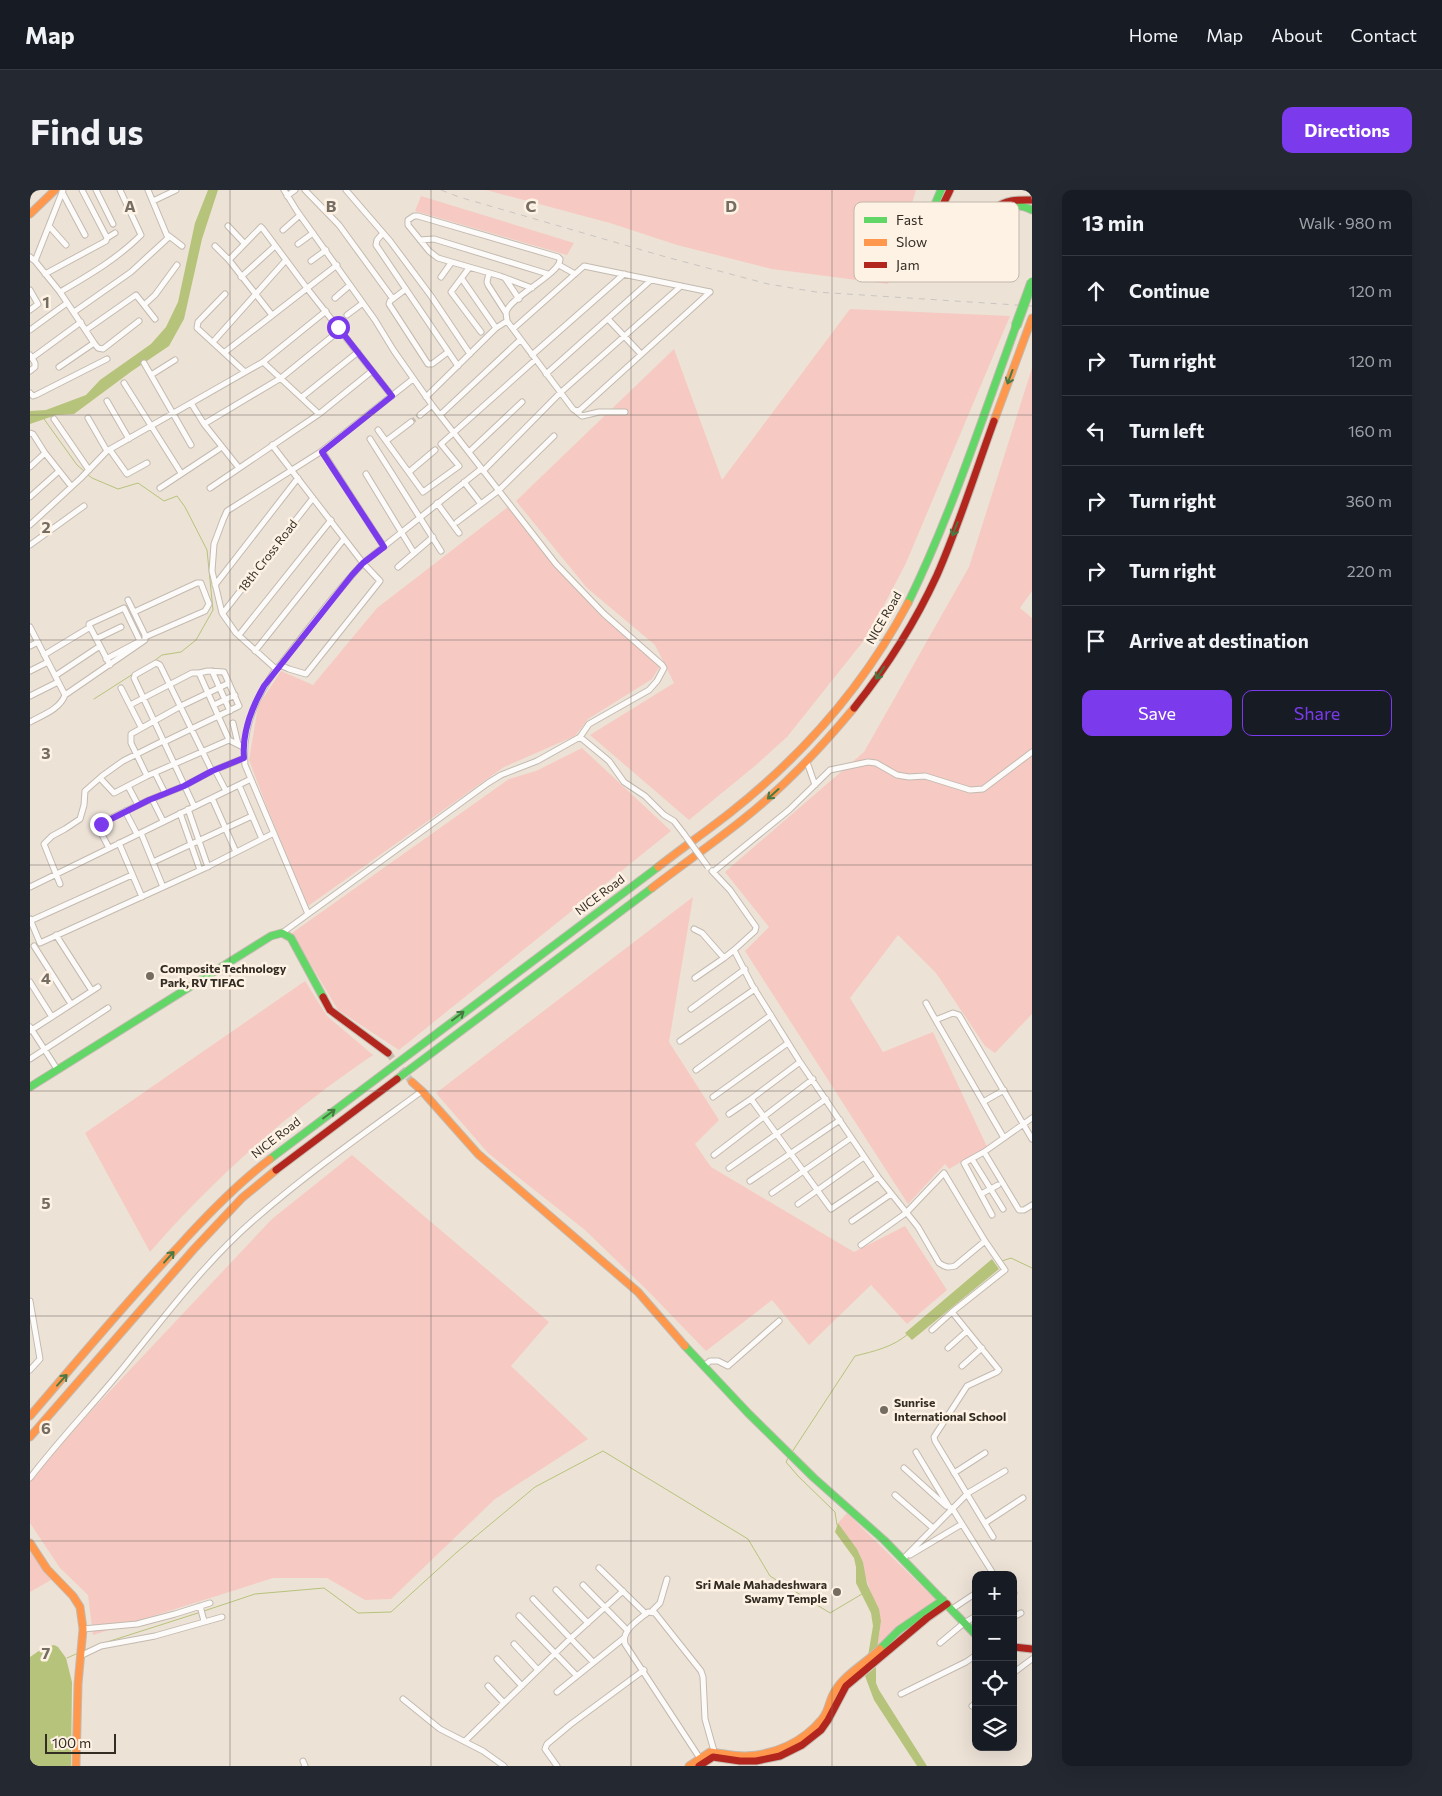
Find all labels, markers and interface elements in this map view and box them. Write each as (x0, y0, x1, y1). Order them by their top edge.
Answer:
text: Map (25, 20, 75, 49)
text: Home (1129, 24, 1178, 46)
text: Map (1206, 24, 1243, 46)
text: About (1271, 24, 1323, 46)
text: Contact (1351, 24, 1417, 46)
button: Directions (1282, 107, 1412, 153)
text: Find us (30, 109, 144, 152)
text: A (124, 196, 136, 215)
text: B (326, 196, 337, 215)
text: C (526, 196, 537, 215)
text: D (725, 196, 737, 215)
legend (854, 202, 1019, 282)
text: 13 min (1082, 210, 1144, 235)
text: Fast (896, 211, 923, 228)
text: Walk · 980 m (1299, 213, 1392, 232)
text: Slow (896, 233, 927, 250)
text: Jam (896, 256, 920, 273)
icon: ahead (1082, 277, 1110, 305)
text: Continue (1129, 279, 1209, 302)
text: 120 m (1349, 281, 1392, 300)
text: 1 (42, 292, 50, 311)
route start (327, 316, 350, 339)
icon: right (1082, 347, 1110, 375)
text: Turn right (1129, 349, 1216, 372)
text: 120 m (1349, 351, 1392, 370)
one-way arrow (1005, 369, 1014, 384)
icon: left (1082, 417, 1110, 445)
text: Turn left (1129, 419, 1204, 442)
text: 160 m (1348, 421, 1392, 440)
icon: right (1082, 487, 1110, 515)
text: Turn right (1129, 489, 1216, 512)
text: 360 m (1346, 491, 1392, 510)
text: 2 (41, 517, 51, 536)
street label: 18th Cross Road (235, 517, 300, 594)
one-way arrow (950, 521, 959, 537)
icon: right (1082, 557, 1110, 585)
text: Turn right (1129, 559, 1216, 582)
text: 220 m (1347, 561, 1392, 580)
street label: NICE Road (863, 589, 904, 646)
icon: arrive (1082, 627, 1110, 655)
text: Arrive at destination (1129, 629, 1309, 652)
one-way arrow (875, 666, 885, 680)
button: Save (1082, 690, 1232, 736)
button: Share (1242, 690, 1392, 736)
text: 3 (41, 743, 51, 762)
one-way arrow (766, 788, 779, 800)
route end (90, 813, 113, 836)
street label: NICE Road (572, 871, 627, 917)
place label: Composite Technology Park, RV TIFAC (160, 961, 287, 989)
text: 4 (41, 968, 51, 987)
marker: Composite Technology Park, RV TIFAC (144, 970, 156, 982)
one-way arrow (451, 1011, 464, 1022)
one-way arrow (322, 1109, 336, 1119)
street label: NICE Road (248, 1114, 303, 1161)
text: 5 (41, 1193, 51, 1212)
one-way arrow (163, 1251, 175, 1264)
one-way arrow (56, 1373, 68, 1386)
place label: Sunrise International School (894, 1395, 1006, 1423)
marker: Sunrise International School (878, 1404, 890, 1416)
text: 6 (41, 1418, 51, 1437)
map controls (972, 1571, 1017, 1751)
button: + (972, 1571, 1017, 1616)
place label: Sri Male Mahadeshwara Swamy Temple (695, 1577, 827, 1605)
marker: Sri Male Mahadeshwara Swamy Temple (831, 1586, 843, 1598)
button: − (972, 1616, 1017, 1661)
text: 7 (42, 1643, 51, 1662)
button: locate (972, 1661, 1017, 1706)
button: layers (972, 1706, 1017, 1751)
scale bar (45, 1731, 116, 1754)
text: 100 m (52, 1734, 91, 1751)

